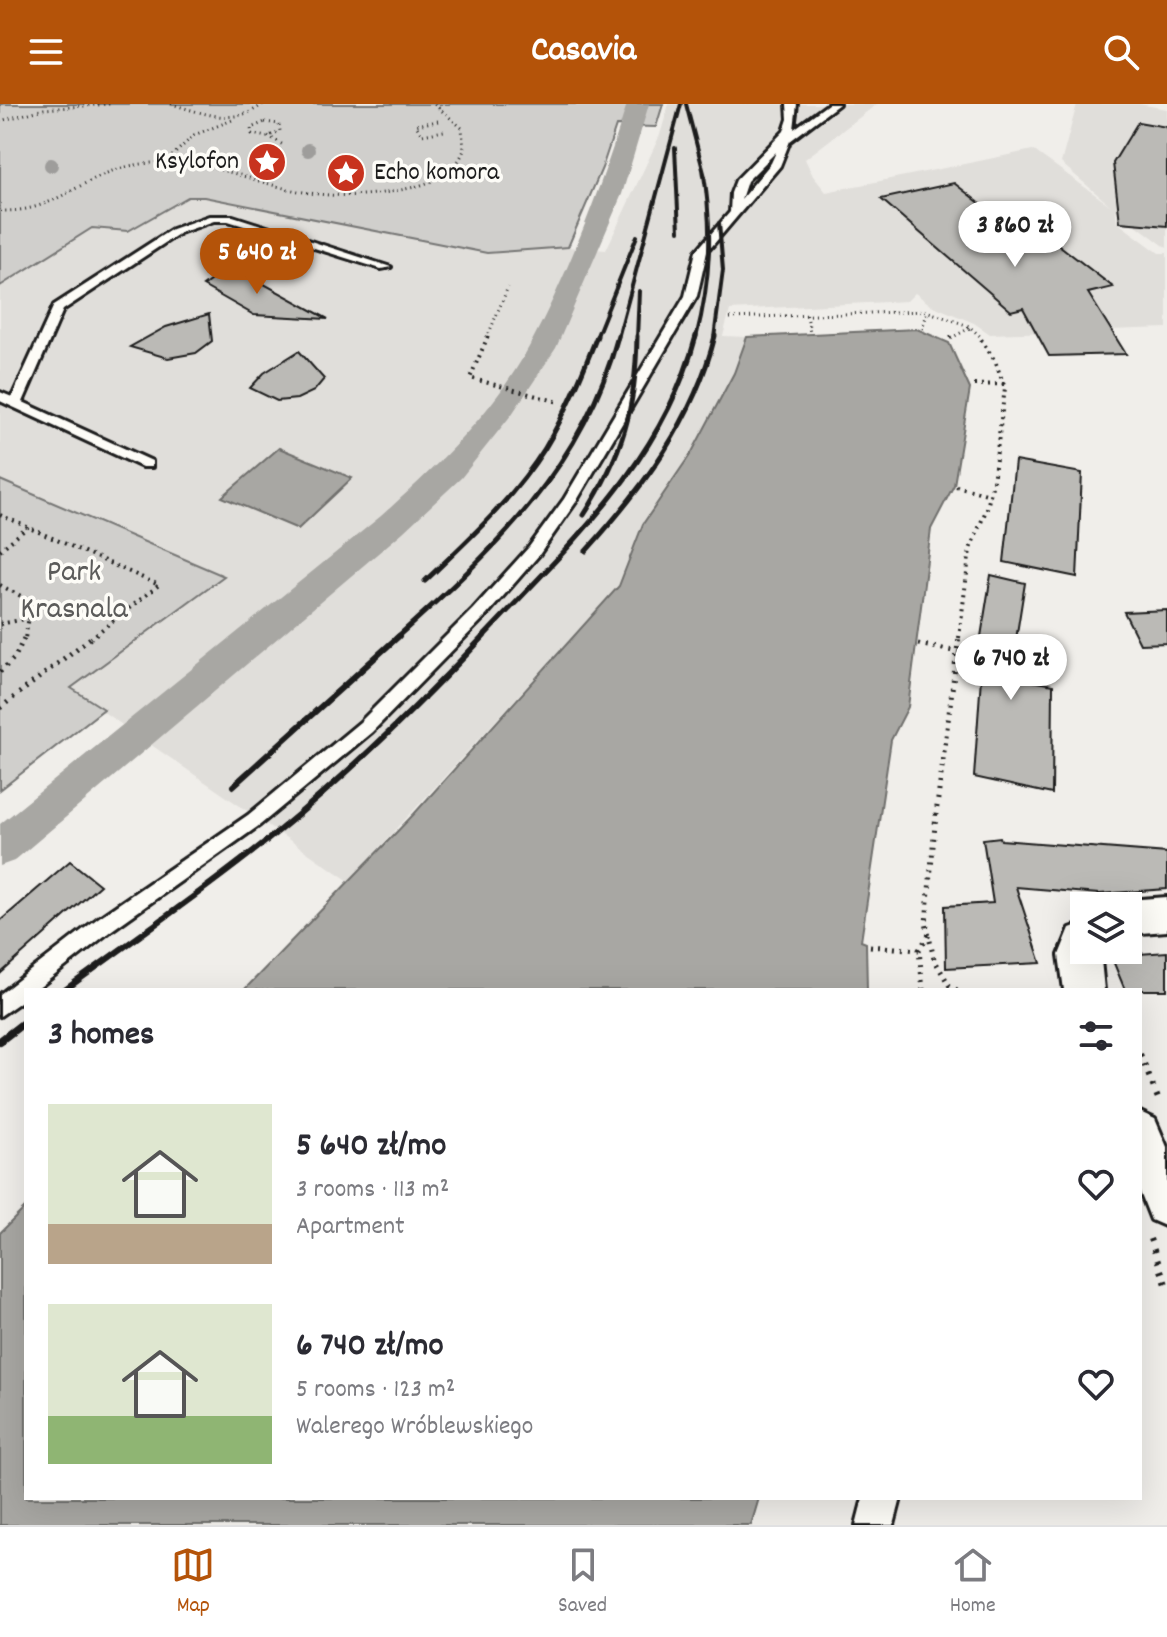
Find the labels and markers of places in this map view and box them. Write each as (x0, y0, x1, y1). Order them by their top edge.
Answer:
place icon: Ksylofon (246, 141, 288, 183)
place label: Ksylofon (155, 144, 239, 181)
place icon: Echo komora (325, 152, 367, 194)
place label: Echo komora (374, 155, 500, 192)
pin: 3 860 zł (932, 201, 1098, 269)
pin: 5 640 zł (174, 228, 340, 296)
pin: 6 740 zł (928, 634, 1094, 702)

